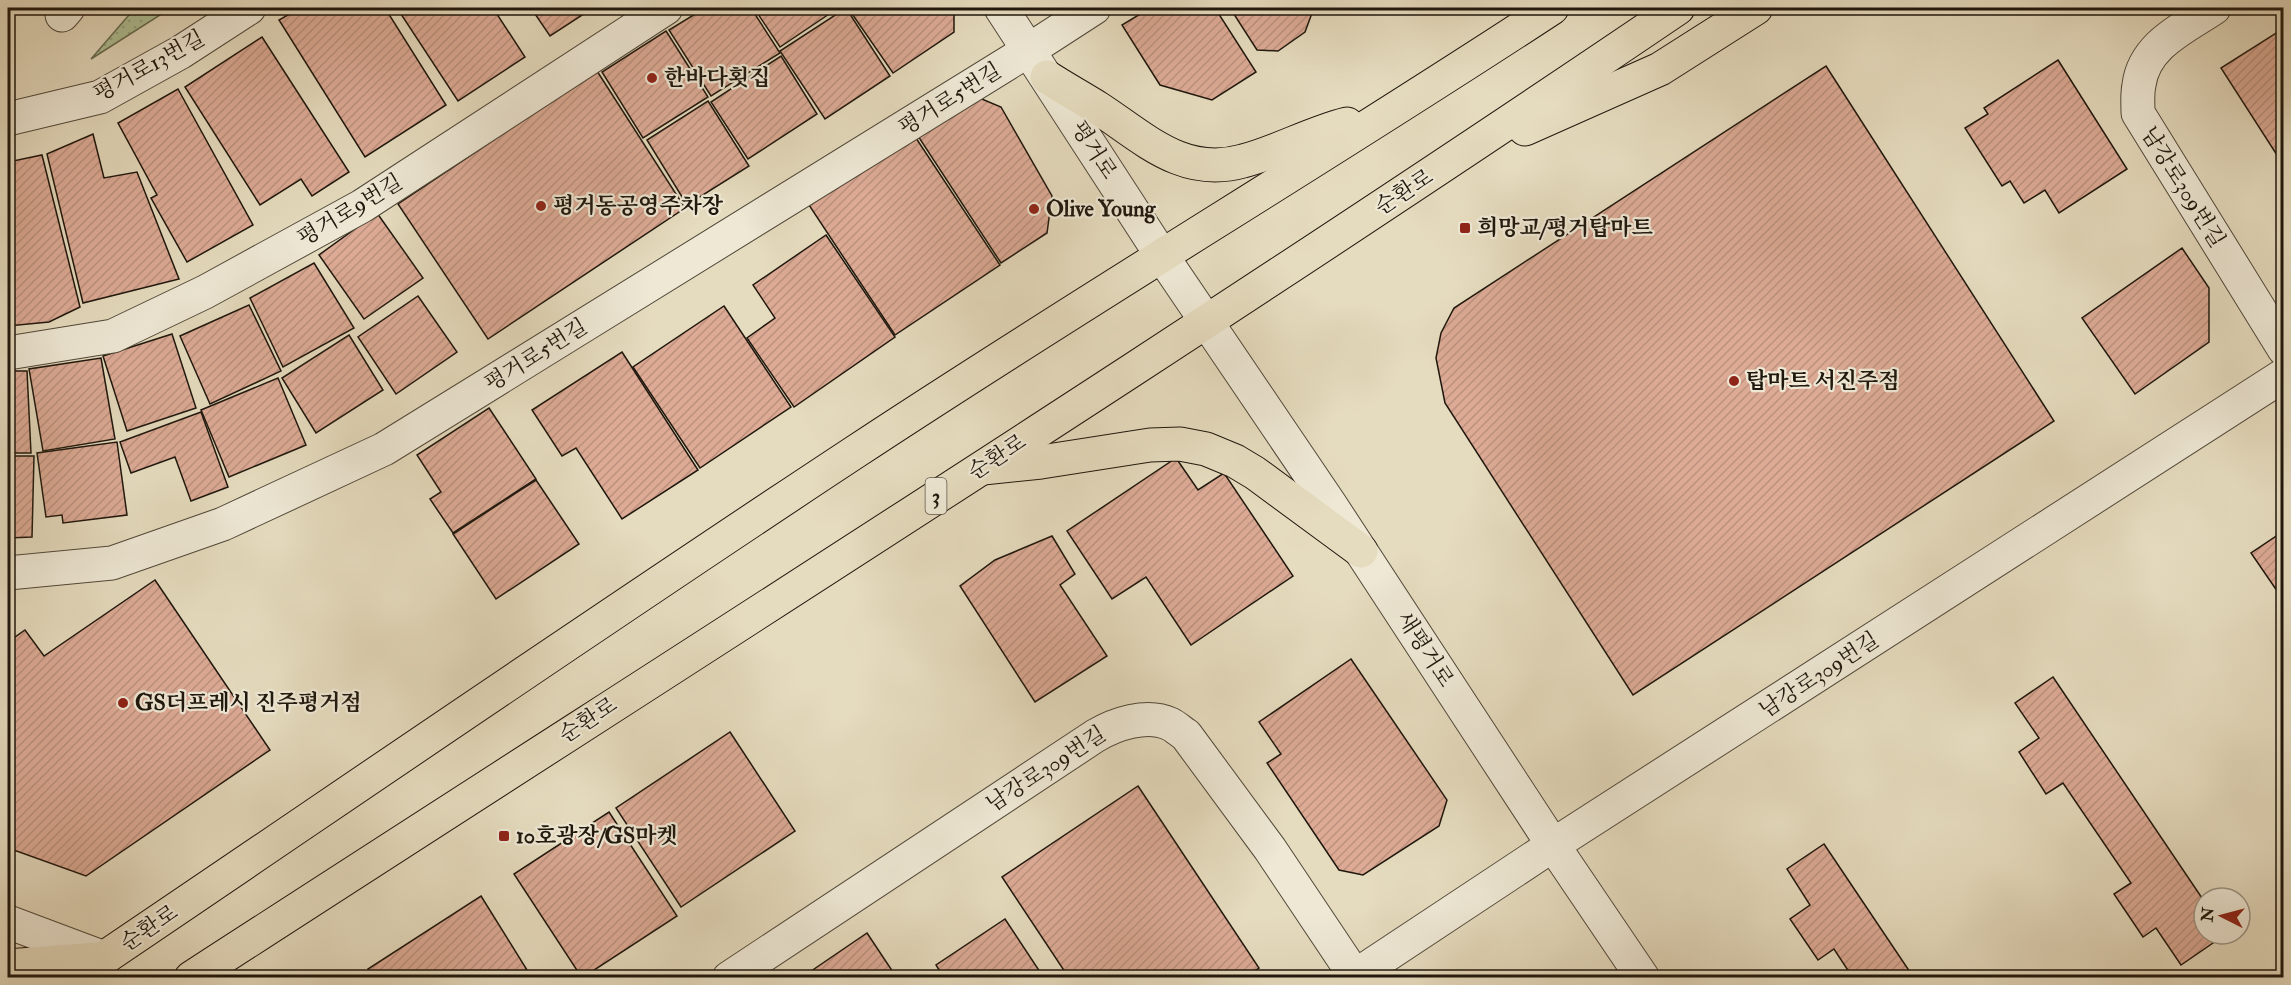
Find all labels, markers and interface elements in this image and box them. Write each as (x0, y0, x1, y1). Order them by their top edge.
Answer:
street label: 평거로13번길 (89, 24, 209, 108)
street label: 평거로5번길 (893, 56, 1007, 142)
place label: 한바다횟집 (664, 64, 770, 92)
marker: 한바다횟집 (645, 71, 659, 85)
street label: 평거로 (1065, 116, 1123, 184)
street label: 남강로309번길 (2135, 121, 2231, 253)
street label: 순환로 (1370, 163, 1438, 221)
street label: 평거로9번길 (292, 168, 408, 252)
place label: 평거동공영주차장 (553, 192, 724, 220)
place label: Olive Young (1046, 195, 1157, 224)
marker: 평거동공영주차장 (534, 199, 548, 213)
marker: Olive Young (1027, 202, 1041, 216)
place label: 희망교/평거탑마트 (1477, 214, 1653, 242)
marker: 희망교/평거탑마트 (1458, 221, 1472, 235)
street label: 평거로5번길 (479, 312, 593, 398)
place label: 탑마트 서진주점 (1746, 367, 1899, 395)
marker: 탑마트 서진주점 (1727, 374, 1741, 388)
street label: 순환로 (963, 428, 1031, 486)
road number: 3 (926, 478, 946, 514)
street label: 새평거로 (1390, 606, 1460, 692)
street label: 남강로309번길 (1754, 626, 1884, 724)
place label: GS더프레시 진주평거점 (135, 689, 362, 717)
street label: 순환로 (554, 691, 622, 749)
marker: GS더프레시 진주평거점 (116, 696, 130, 710)
street label: 남강로309번길 (981, 720, 1111, 818)
place label: 10호광장/GS마켓 (516, 822, 678, 850)
marker: 10호광장/GS마켓 (497, 829, 511, 843)
north arrow (2192, 886, 2252, 946)
street label: 순환로 (115, 899, 183, 957)
text: N (2197, 906, 2219, 924)

